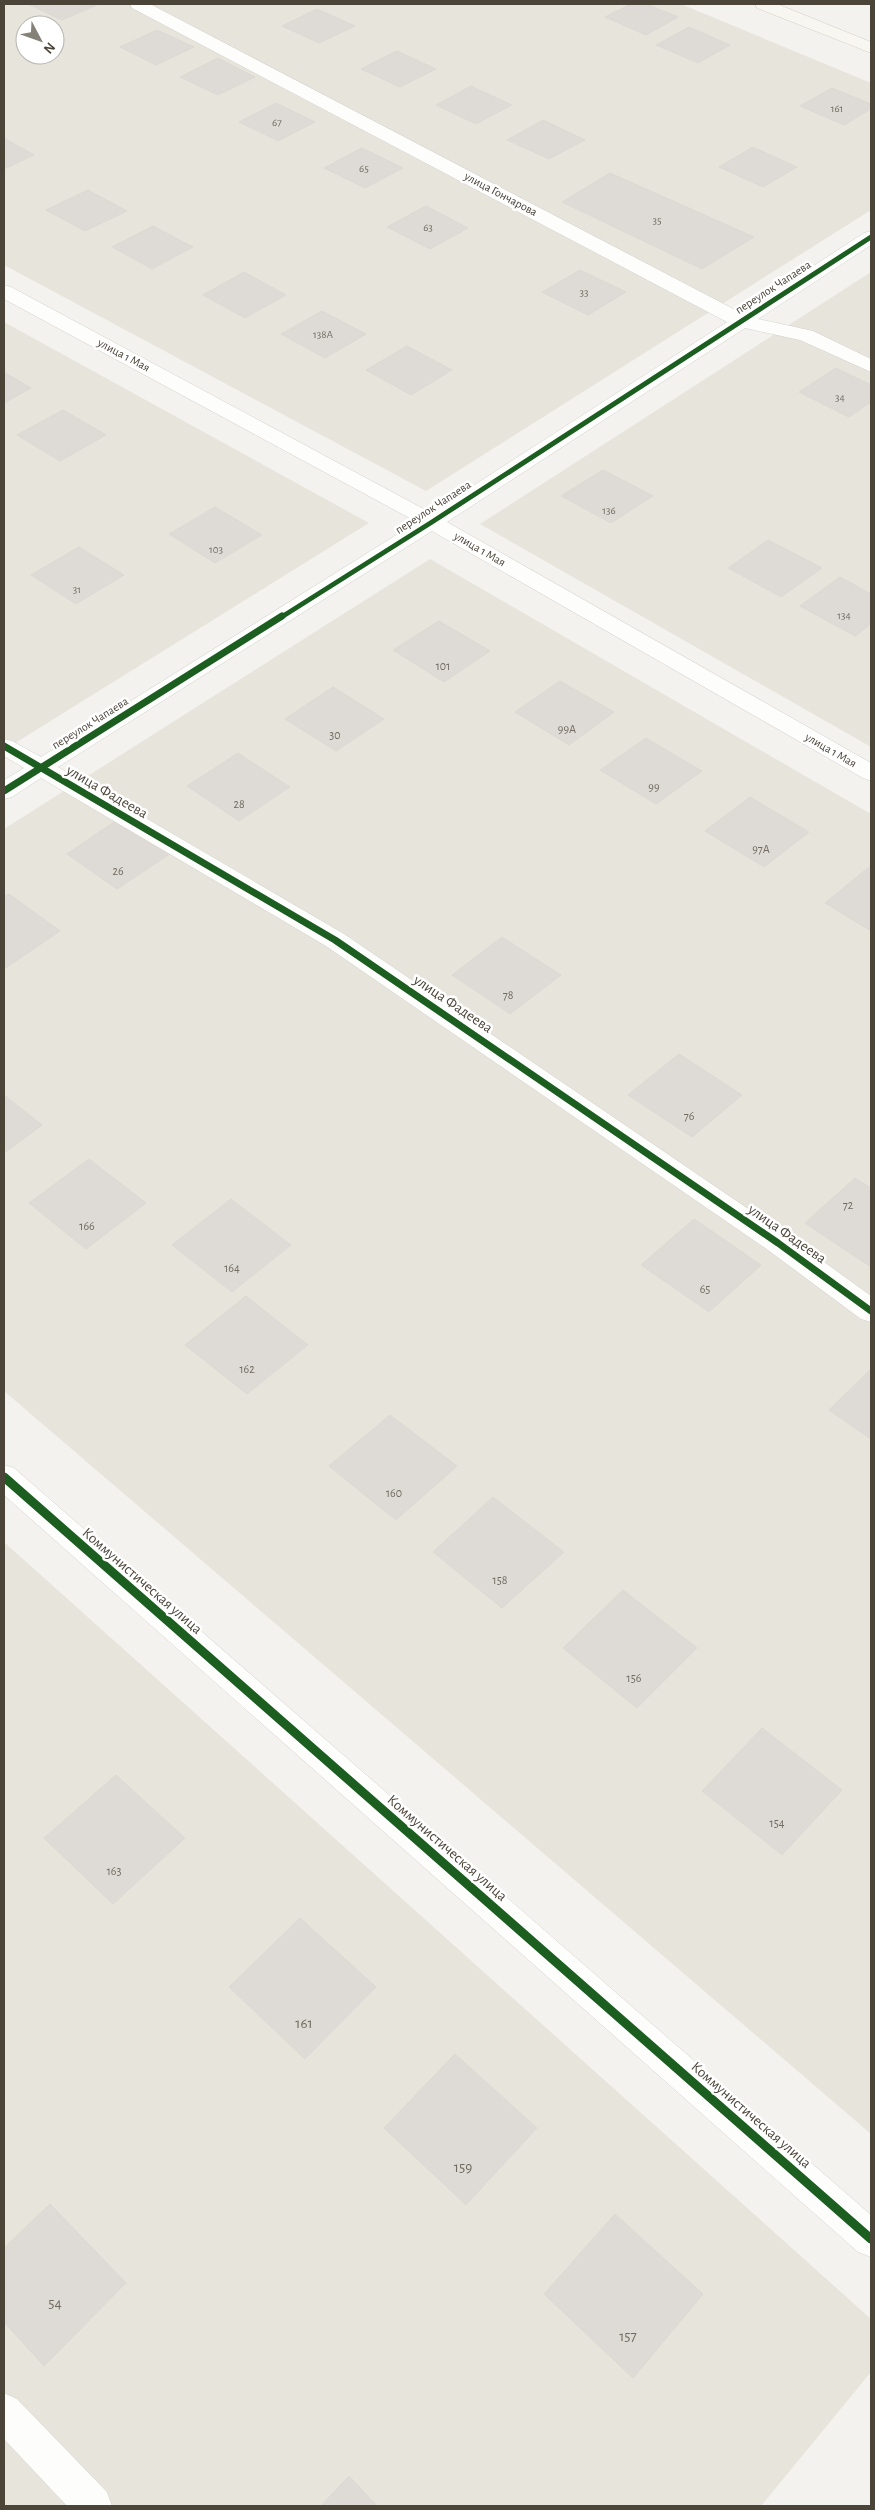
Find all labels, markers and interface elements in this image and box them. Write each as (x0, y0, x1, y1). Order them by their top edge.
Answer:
north arrow (15, 15, 65, 65)
text: N (41, 40, 58, 56)
house number: 161 (831, 103, 843, 114)
house number: 67 (272, 117, 282, 128)
house number: 65 (359, 163, 369, 174)
street label: улица Гончарова (461, 169, 540, 219)
house number: 35 (652, 215, 662, 226)
house number: 63 (423, 222, 433, 233)
street label: переулок Чапаева (733, 258, 814, 317)
house number: 33 (579, 287, 589, 298)
house number: 138А (313, 329, 334, 340)
street label: улица 1 Мая (95, 336, 152, 375)
house number: 34 (835, 392, 845, 403)
street label: переулок Чапаева (393, 478, 474, 537)
house number: 136 (602, 505, 616, 516)
street label: улица 1 Мая (451, 529, 508, 569)
house number: 103 (209, 544, 224, 555)
house number: 31 (73, 584, 81, 595)
house number: 134 (837, 610, 851, 621)
house number: 101 (436, 660, 450, 672)
street label: переулок Чапаева (50, 694, 131, 752)
house number: 99А (558, 723, 576, 735)
house number: 30 (329, 729, 341, 741)
street label: улица 1 Мая (802, 730, 859, 770)
street label: улица Фадеева (63, 762, 150, 821)
house number: 99 (648, 781, 660, 793)
house number: 28 (233, 798, 245, 810)
house number: 97А (752, 843, 770, 855)
house number: 26 (112, 865, 124, 877)
street label: улица Фадеева (410, 972, 495, 1036)
house number: 78 (503, 989, 514, 1001)
house number: 76 (684, 1110, 695, 1122)
house number: 72 (843, 1199, 854, 1211)
street label: улица Фадеева (744, 1201, 829, 1266)
house number: 166 (79, 1220, 95, 1232)
house number: 164 (224, 1262, 240, 1274)
house number: 65 (700, 1283, 710, 1295)
house number: 162 (239, 1363, 255, 1375)
house number: 160 (386, 1487, 402, 1499)
street label: Коммунистическая улица (79, 1525, 205, 1637)
house number: 158 (493, 1574, 508, 1586)
house number: 156 (627, 1672, 642, 1684)
street label: Коммунистическая улица (384, 1792, 510, 1904)
house number: 154 (770, 1817, 785, 1829)
house number: 163 (107, 1865, 121, 1877)
house number: 161 (295, 2016, 313, 2031)
street label: Коммунистическая улица (688, 2059, 814, 2171)
house number: 159 (454, 2160, 472, 2175)
house number: 54 (48, 2296, 62, 2311)
house number: 157 (619, 2329, 637, 2344)

